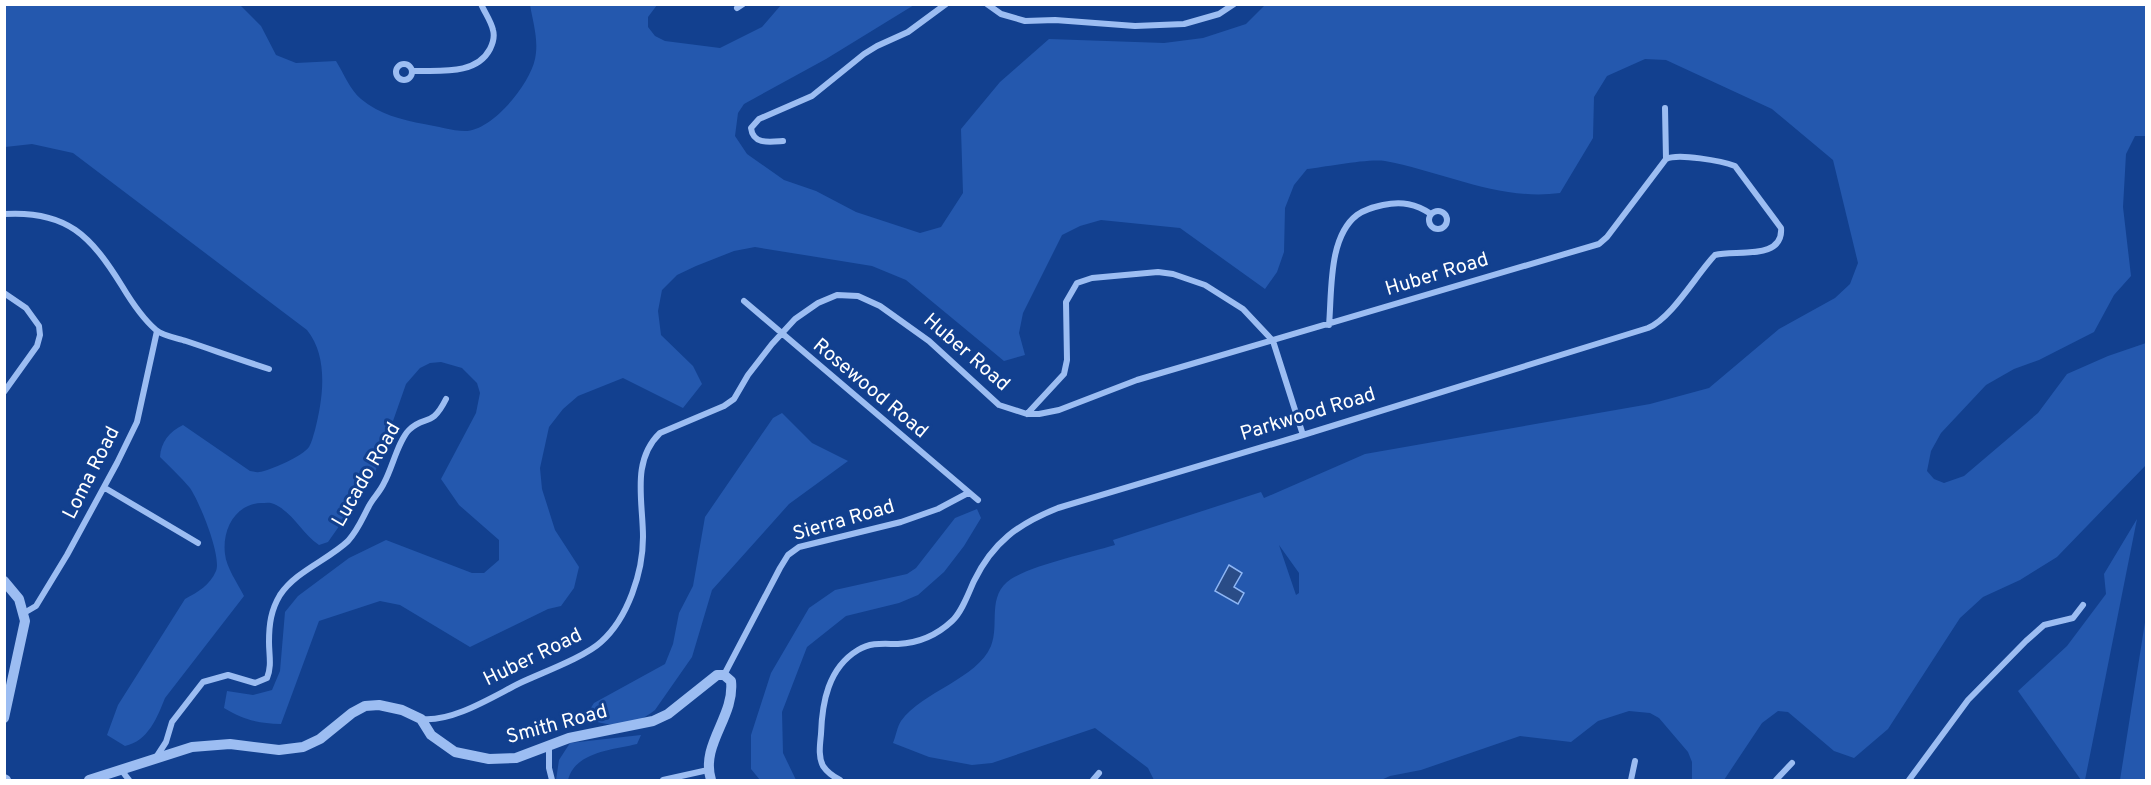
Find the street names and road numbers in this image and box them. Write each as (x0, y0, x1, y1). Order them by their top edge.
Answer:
street label: Huber Road (1382, 247, 1492, 303)
street label: Huber Road (917, 308, 1015, 398)
street label: Rosewood Road (807, 333, 933, 445)
street label: Parkwood Road (1237, 382, 1379, 448)
street label: Lucado Road (327, 418, 407, 532)
street label: Loma Road (58, 422, 126, 524)
street label: Sierra Road (790, 494, 898, 548)
street label: Huber Road (479, 623, 587, 693)
street label: Smith Road (504, 699, 610, 751)

